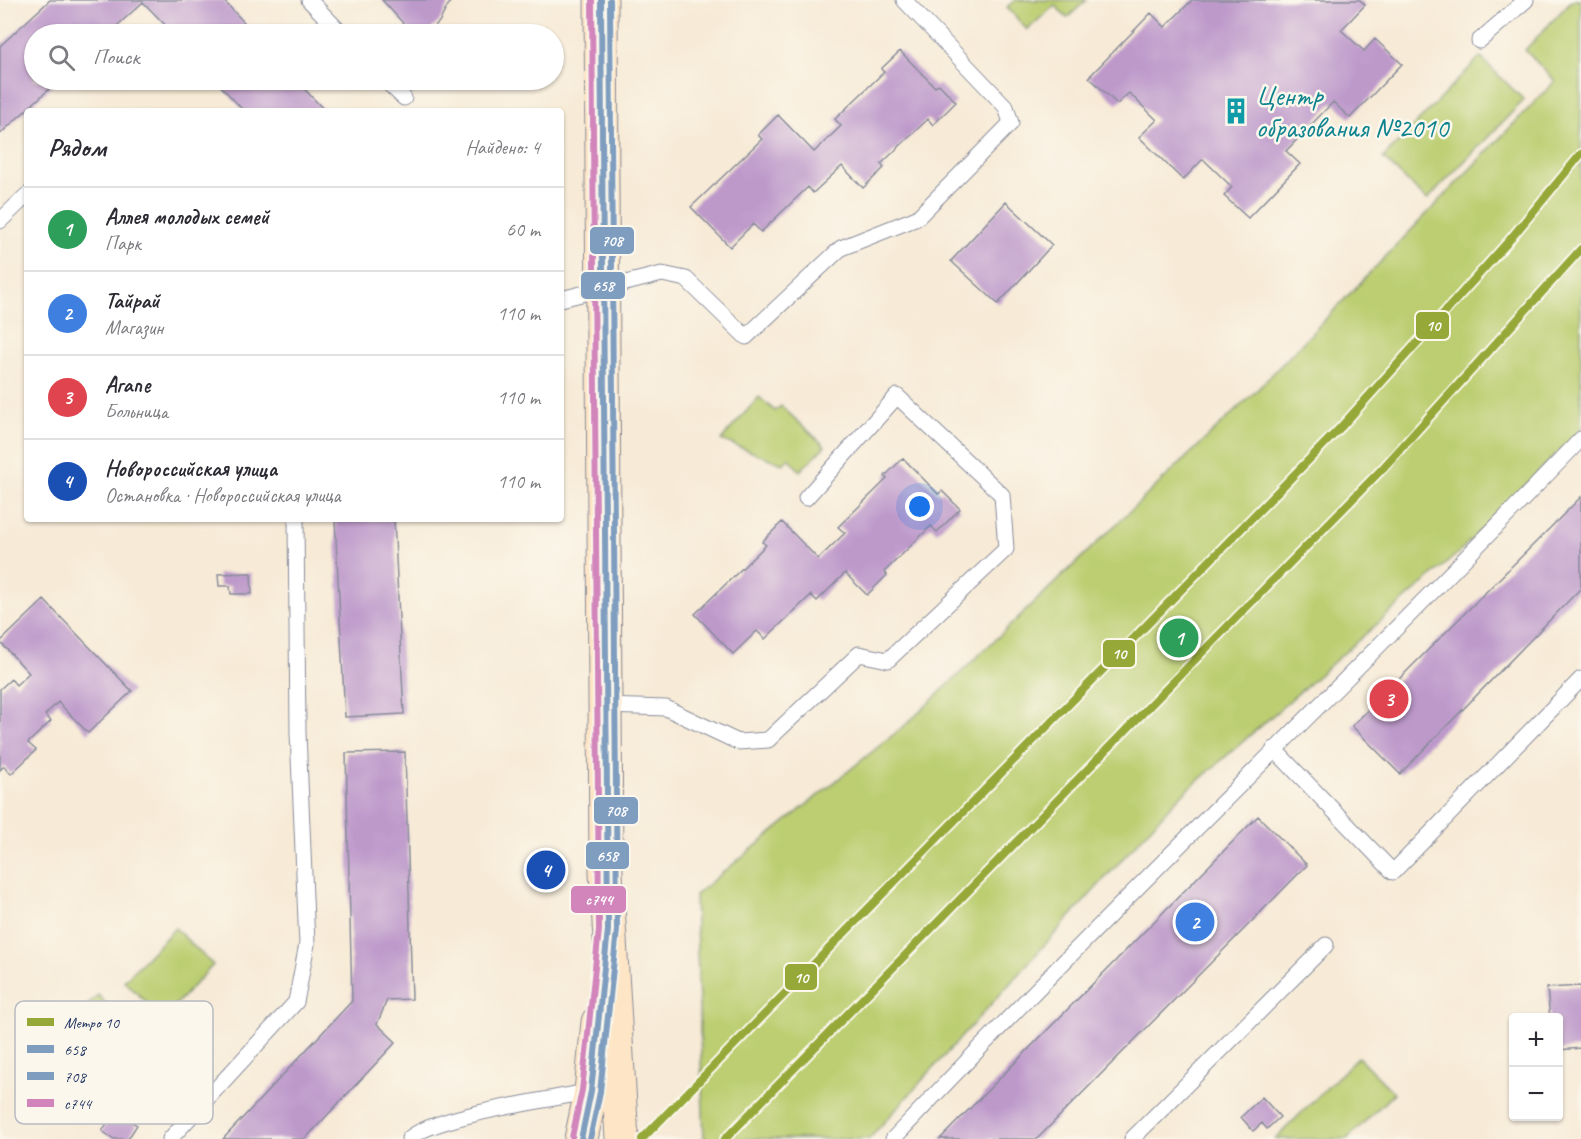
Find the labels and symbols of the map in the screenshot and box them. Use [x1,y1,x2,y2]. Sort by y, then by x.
place label: Центр образования №2010 [1256,78,1451,145]
building icon: Центр образования №2010 [1221,96,1251,126]
line badge: 708 [589,226,635,255]
text: 708 [601,231,625,251]
line badge: 658 [580,271,626,300]
text: 658 [592,276,616,296]
line badge: 10 [1415,311,1450,340]
text: 10 [1426,316,1442,336]
your location [905,492,934,521]
pin: 1 [1160,616,1198,660]
line badge: 10 [1102,639,1136,668]
text: 10 [1112,644,1128,664]
pin: 3 [1370,676,1408,722]
line badge: 708 [593,796,639,825]
text: 708 [605,801,629,821]
line badge: 658 [585,841,630,870]
text: 658 [596,846,620,866]
pin: 4 [526,848,566,892]
line badge: с744 [570,885,627,914]
text: с744 [585,890,614,910]
pin: 2 [1176,900,1214,944]
line badge: 10 [784,963,818,991]
text: 10 [794,968,810,988]
legend [15,1001,213,1124]
text: Метро 10 [64,1013,121,1033]
text: 658 [64,1040,87,1060]
text: 708 [64,1067,87,1087]
text: с744 [64,1094,93,1114]

